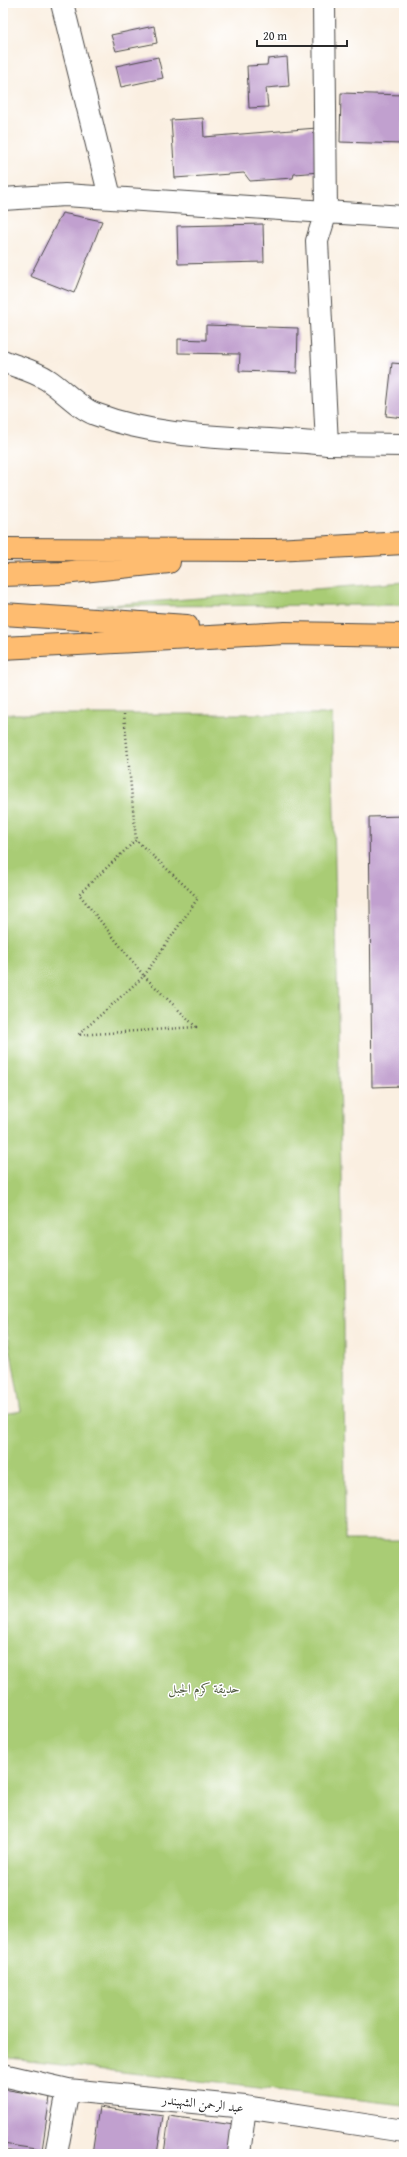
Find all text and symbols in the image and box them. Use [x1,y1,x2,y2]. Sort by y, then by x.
scale bar [257,22,347,48]
text: 20 m [263,27,287,44]
park label: حديقة كرم الجبل [168,1679,240,1700]
street label: عبد الرحمن الشهبندر [159,2090,245,2117]

